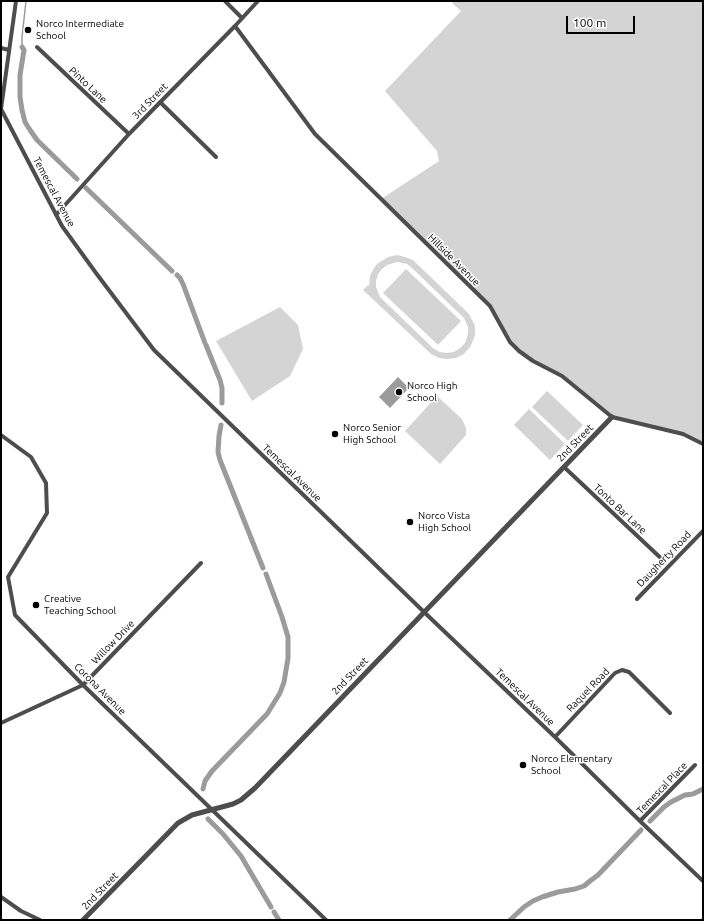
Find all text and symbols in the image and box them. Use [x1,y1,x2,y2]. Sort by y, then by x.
scale bar [568,8,637,34]
text: 100 m [573,16,606,29]
place label: Norco Intermediate School [36,18,124,42]
marker: Norco Intermediate School [23,25,33,35]
street label: Pinto Lane [66,64,110,106]
street label: 3rd Street [130,80,170,122]
street label: Temescal Avenue [31,155,77,229]
street label: Hillside Avenue [425,231,483,289]
place label: Norco High School [407,380,457,404]
marker: Norco High School [394,387,404,397]
place label: Norco Senior High School [343,422,401,446]
street label: 2nd Street [554,422,596,464]
marker: Norco Senior High School [330,429,340,439]
street label: Temescal Avenue [260,442,324,504]
street label: Tonto Bar Lane [591,482,649,536]
place label: Norco Vista High School [418,510,471,534]
marker: Norco Vista High School [405,517,415,527]
street label: Daugherty Road [634,529,694,589]
place label: Creative Teaching School [44,593,116,616]
marker: Creative Teaching School [31,600,41,610]
street label: Willow Drive [89,617,137,667]
street label: 2nd Street [329,655,371,697]
street label: Corona Avenue [72,661,128,717]
street label: Temescal Avenue [493,666,557,728]
street label: Raquel Road [564,666,612,714]
place label: Norco Elementary School [531,753,612,776]
street label: Temescal Place [634,759,690,817]
marker: Norco Elementary School [518,760,528,770]
street label: 2nd Street [79,870,121,912]

